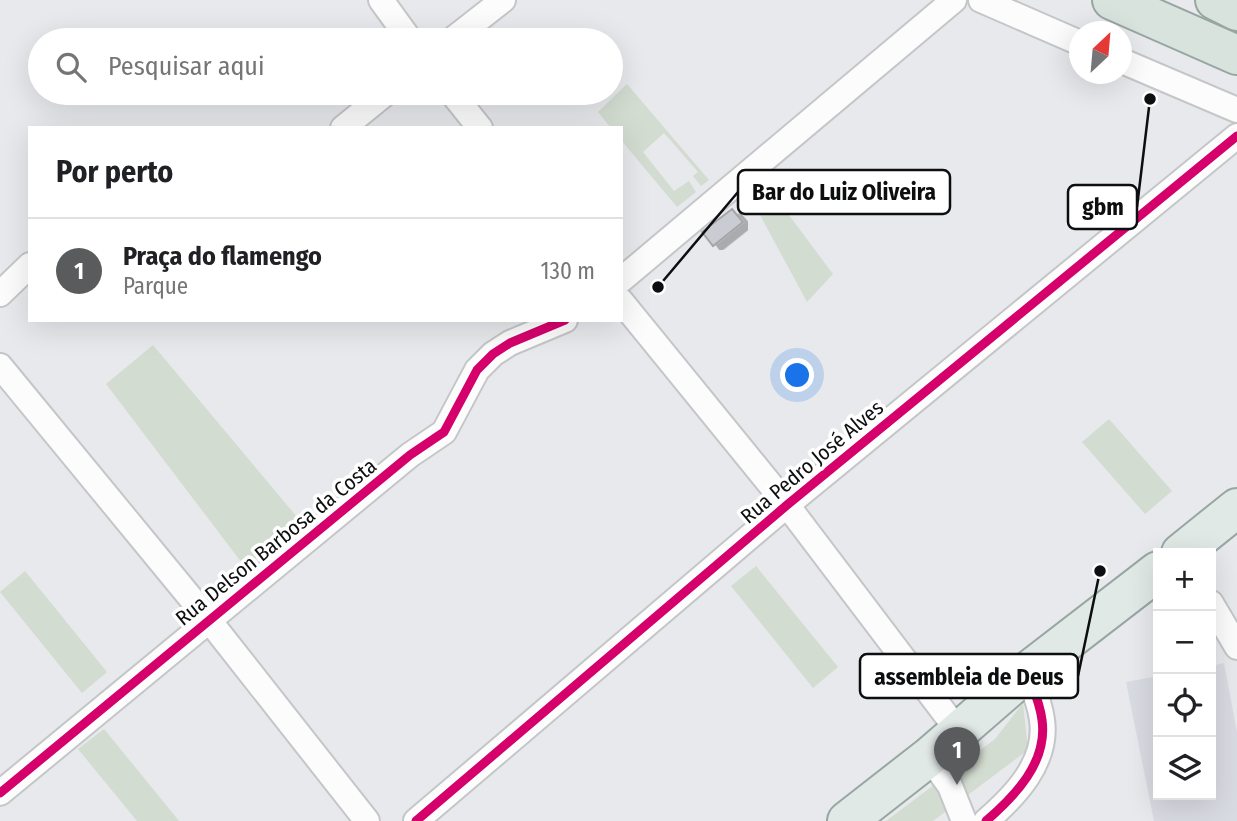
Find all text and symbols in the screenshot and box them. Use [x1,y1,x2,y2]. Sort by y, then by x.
north arrow [1069,21,1132,84]
search box [28,28,623,105]
icon: search [52,48,90,86]
text: Pesquisar aqui [108,51,265,82]
text: Por perto [56,154,173,190]
callout: Bar do Luiz Oliveira [738,170,950,214]
text: Bar do Luiz Oliveira [752,178,936,206]
callout: gbm [1068,185,1137,229]
text: gbm [1082,193,1124,221]
text: Praça do flamengo [123,241,322,272]
text: 1 [74,257,84,285]
text: 130 m [541,257,595,285]
text: Parque [123,272,188,300]
your location [780,358,814,392]
street label: Rua Pedro José Alves [735,395,889,529]
street label: Rua Delson Barbosa da Costa [170,453,382,631]
map controls [1153,548,1216,800]
button: + [1153,548,1216,611]
button: − [1153,611,1216,674]
callout: assembleia de Deus [860,654,1078,698]
text: assembleia de Deus [874,663,1064,691]
button: locate [1153,674,1216,737]
pin: 1 [934,727,980,785]
button: layers [1153,737,1216,800]

